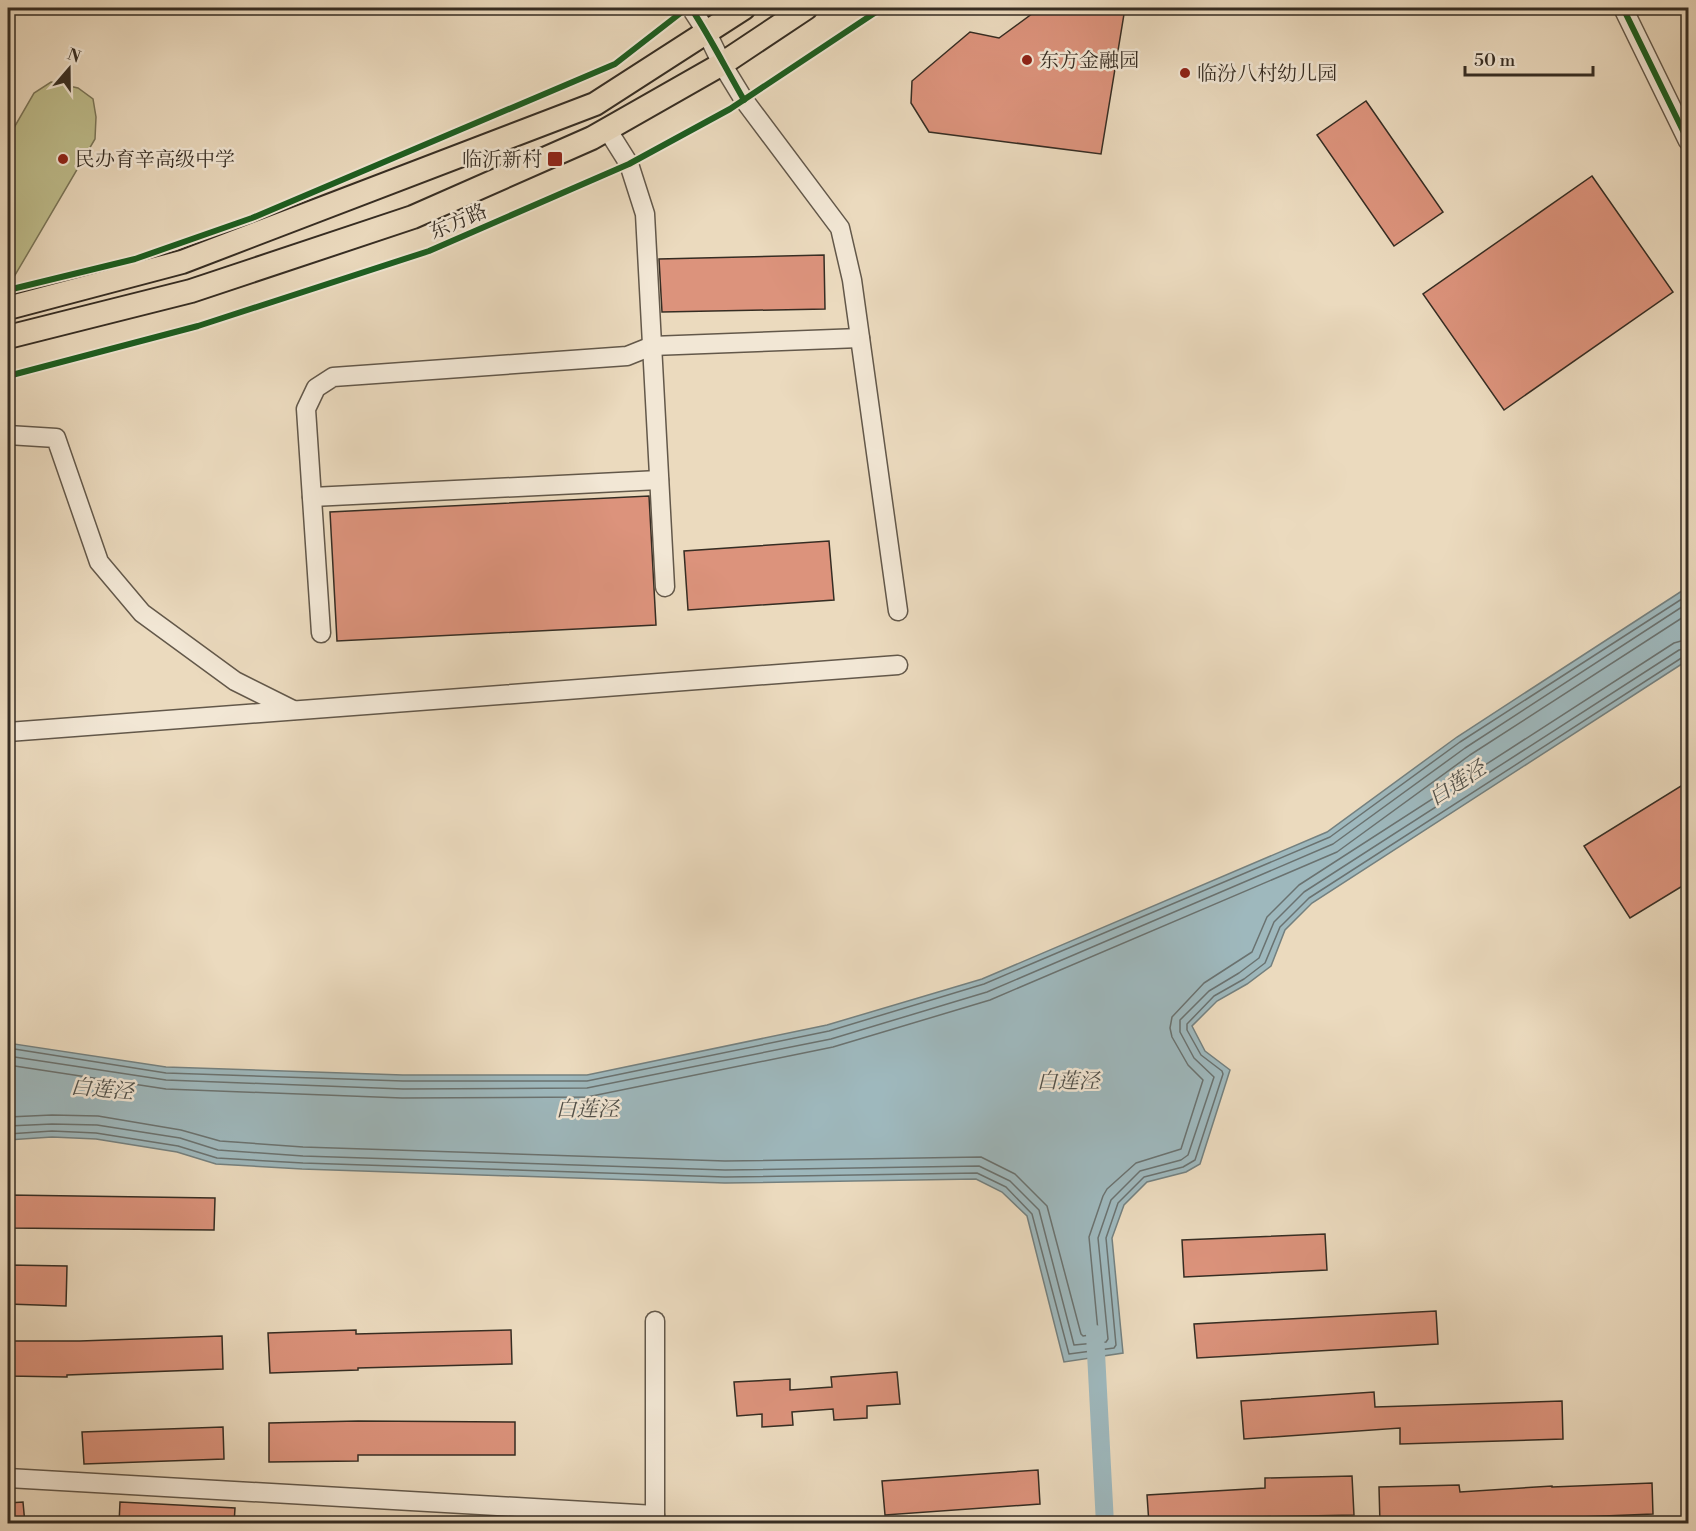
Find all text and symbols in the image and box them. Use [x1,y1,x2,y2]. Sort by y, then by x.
north arrow [39,39,99,99]
scale bar [1465,39,1592,77]
text: N [64,44,83,68]
place label: 东方金融园 [1039,49,1139,74]
text: 50 m [1474,49,1516,72]
marker: 东方金融园 [1020,53,1034,67]
place label: 临汾八村幼儿园 [1197,62,1337,87]
marker: 临汾八村幼儿园 [1178,66,1192,80]
place label: 民办育辛高级中学 [75,148,235,173]
place label: 临沂新村 [462,148,542,173]
marker: 临沂新村 [546,150,564,168]
marker: 民办育辛高级中学 [56,152,70,166]
street label: 东方路 [426,199,491,246]
water label: 白莲泾 [1424,755,1493,812]
water label: 白莲泾 [1037,1069,1101,1095]
water label: 白莲泾 [69,1074,136,1106]
water label: 白莲泾 [556,1097,620,1123]

